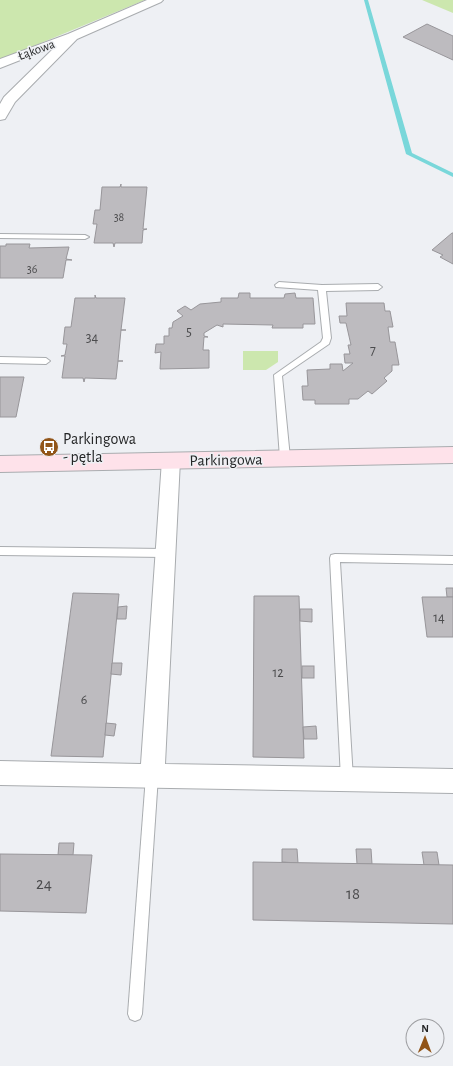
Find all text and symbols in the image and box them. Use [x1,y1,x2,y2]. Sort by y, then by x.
street label: Łąkowa [16,38,57,63]
house number: 38 [114,211,125,223]
house number: 36 [27,263,38,275]
house number: 5 [186,325,192,339]
house number: 34 [86,331,99,345]
house number: 7 [370,343,376,357]
place label: Parkingowa - pętla [63,431,136,465]
bus stop icon: Parkingowa - pętla [38,436,60,458]
street label: Parkingowa [189,451,263,469]
house number: 14 [433,611,445,625]
house number: 12 [272,666,284,680]
house number: 6 [81,693,87,707]
house number: 24 [36,875,52,892]
house number: 18 [346,885,360,902]
north arrow [405,1018,445,1058]
text: N [421,1023,429,1034]

